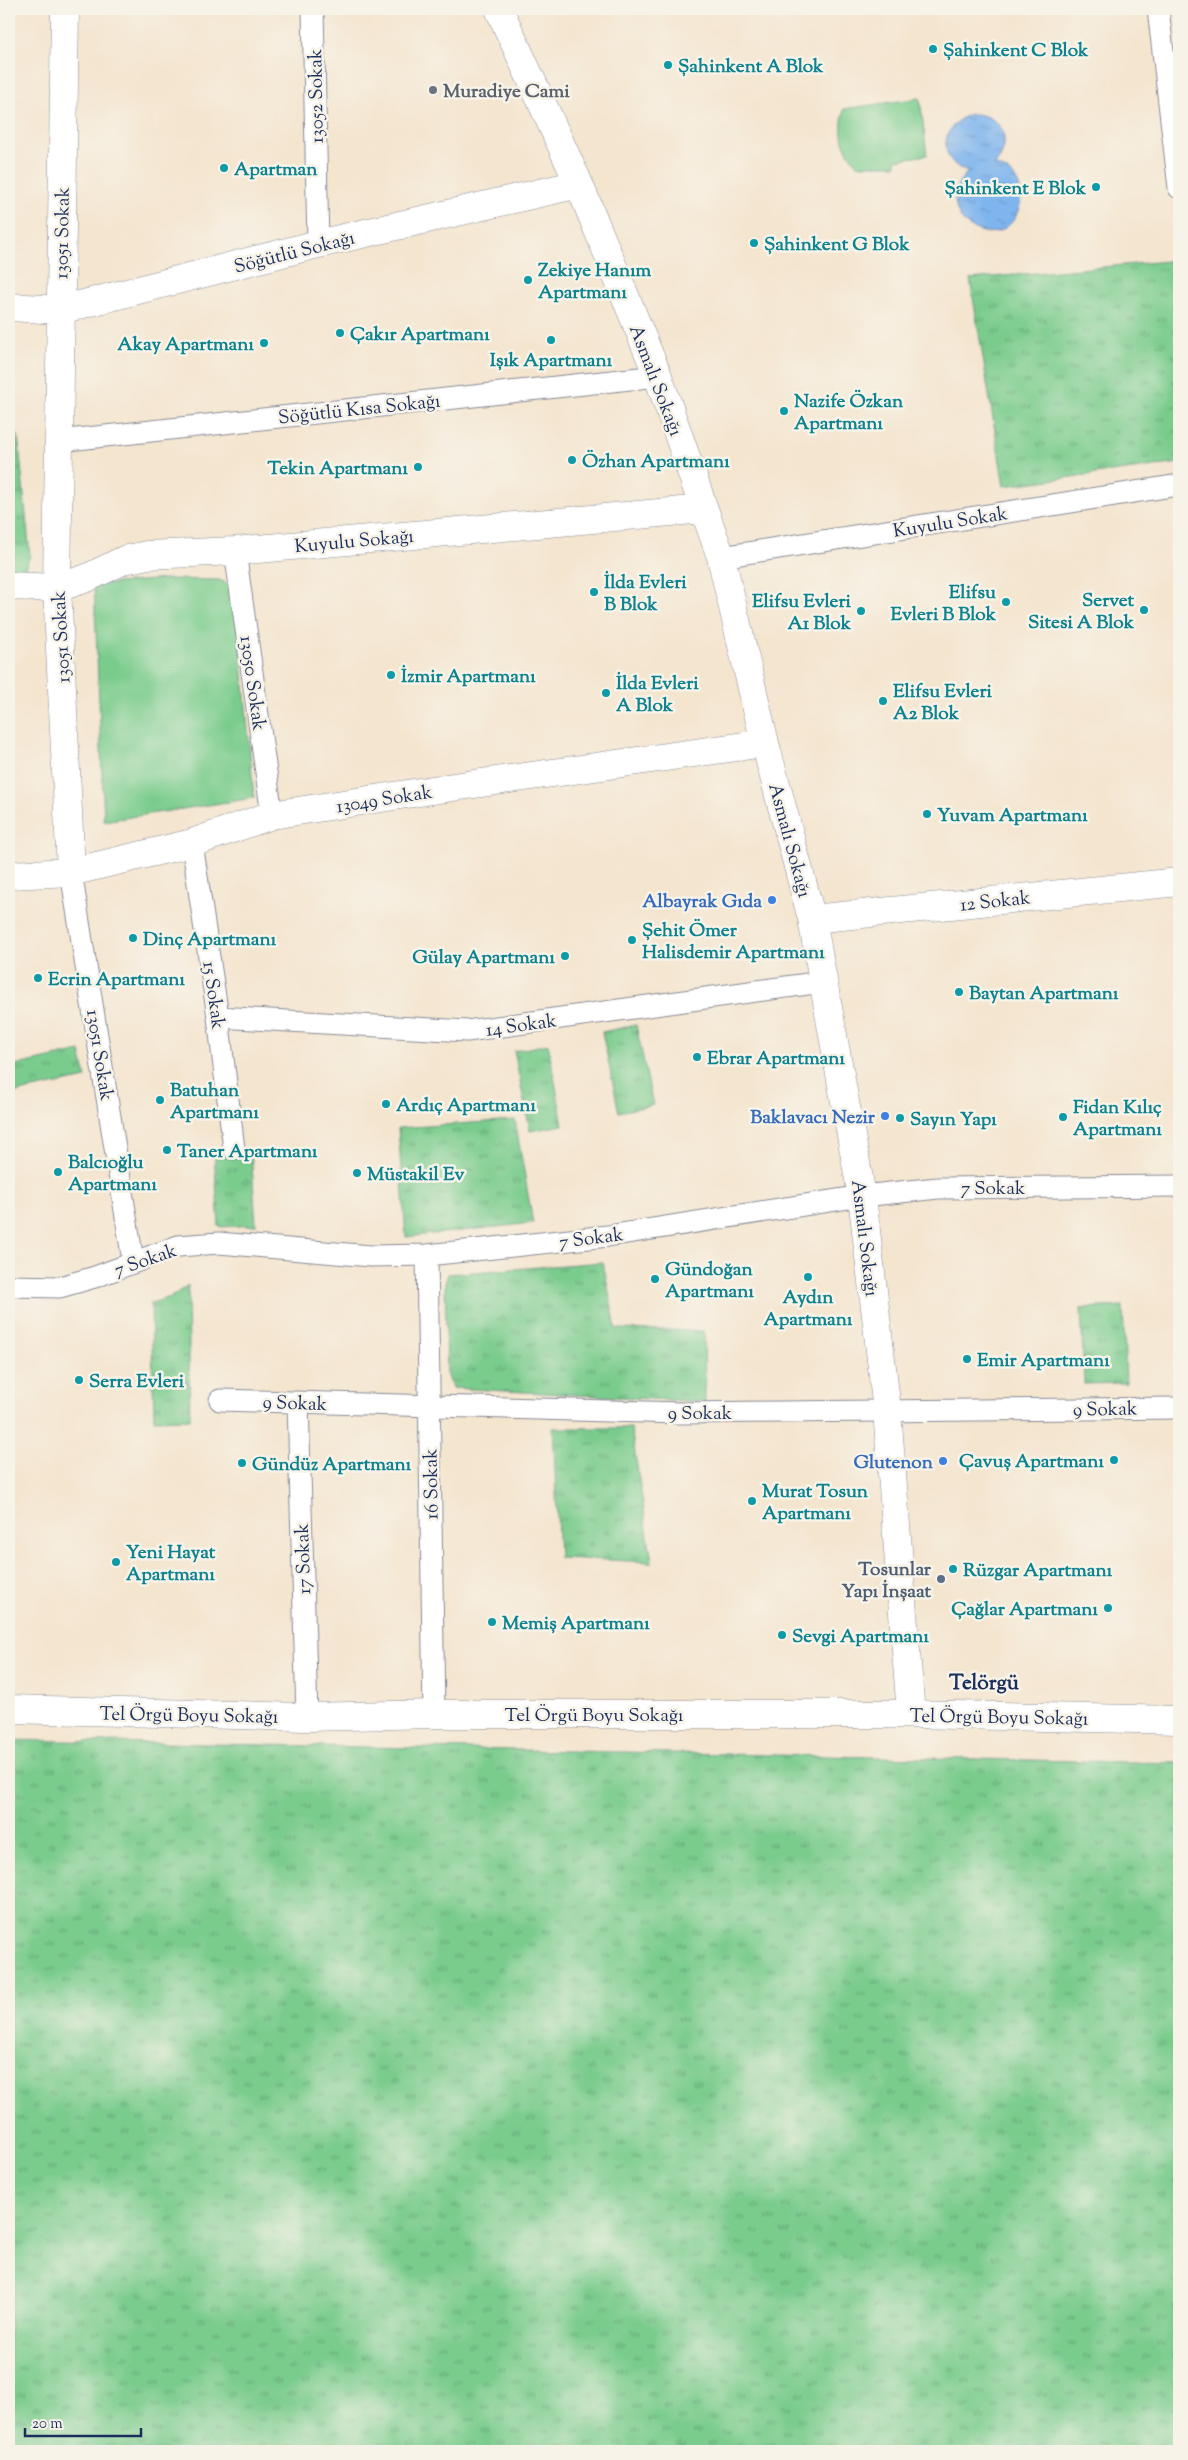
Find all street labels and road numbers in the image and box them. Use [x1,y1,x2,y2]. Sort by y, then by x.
street label: 13052 Sokak [303,48,332,143]
street label: 13051 Sokak [49,186,78,279]
street label: Söğütlü Sokağı [231,225,358,281]
street label: Asmalı Sokağı [621,321,688,440]
street label: Söğütlü Kısa Sokağı [277,389,442,432]
street label: Kuyulu Sokak [891,501,1010,546]
street label: Kuyulu Sokağı [293,524,415,561]
street label: 13051 Sokak [47,590,78,684]
street label: 13050 Sokak [231,634,272,733]
street label: 13049 Sokak [334,779,435,821]
street label: Asmalı Sokağı [760,781,817,901]
street label: 12 Sokak [959,885,1032,920]
street label: 15 Sokak [194,960,231,1032]
street label: 13051 Sokak [78,1008,119,1104]
street label: 14 Sokak [484,1008,559,1045]
street label: 7 Sokak [961,1176,1026,1203]
street label: Asmalı Sokağı [843,1178,884,1298]
street label: 7 Sokak [558,1222,626,1257]
street label: 7 Sokak [111,1238,181,1285]
street label: 9 Sokak [262,1390,328,1419]
street label: 9 Sokak [1073,1396,1138,1425]
street label: 9 Sokak [668,1401,733,1428]
street label: 16 Sokak [418,1448,447,1520]
street label: 17 Sokak [290,1522,319,1595]
street label: Tel Örgü Boyu Sokağı [99,1701,279,1732]
street label: Tel Örgü Boyu Sokağı [505,1703,683,1730]
street label: Tel Örgü Boyu Sokağı [909,1703,1089,1734]

